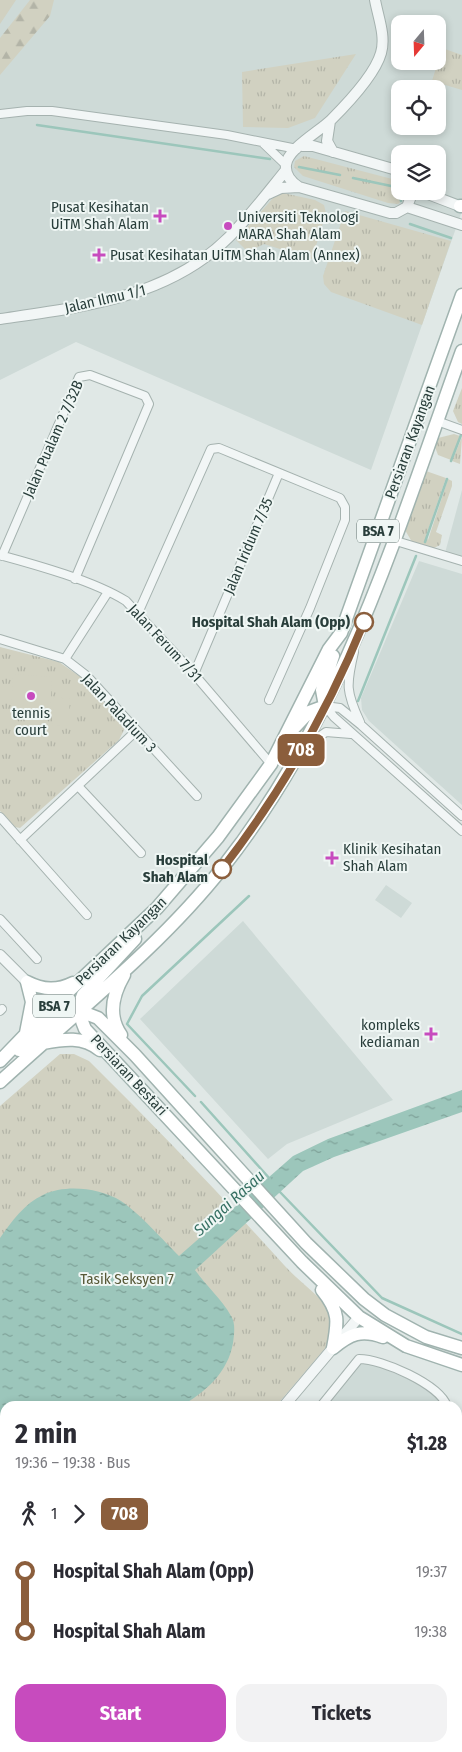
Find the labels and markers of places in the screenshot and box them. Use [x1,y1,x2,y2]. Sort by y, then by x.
place label: Pusat Kesihatan UiTM Shah Alam [51,198,149,233]
place label: Universiti Teknologi MARA Shah Alam [238,208,359,243]
marker: Pusat Kesihatan UiTM Shah Alam [153,209,167,223]
marker: Universiti Teknologi MARA Shah Alam [222,220,234,232]
place label: Pusat Kesihatan UiTM Shah Alam (Annex) [110,246,360,264]
marker: Pusat Kesihatan UiTM Shah Alam (Annex) [92,248,106,262]
marker: Hospital Shah Alam (Opp) [354,612,374,632]
place label: Hospital Shah Alam (Opp) [192,613,350,631]
marker: tennis court [25,690,37,702]
place label: tennis court [12,704,50,739]
place label: Klinik Kesihatan Shah Alam [343,840,442,875]
place label: Hospital Shah Alam [143,851,209,886]
marker: Klinik Kesihatan Shah Alam [325,851,339,865]
marker: Hospital Shah Alam [212,859,232,879]
place label: kompleks kediaman [360,1016,420,1051]
marker: kompleks kediaman [424,1027,438,1041]

